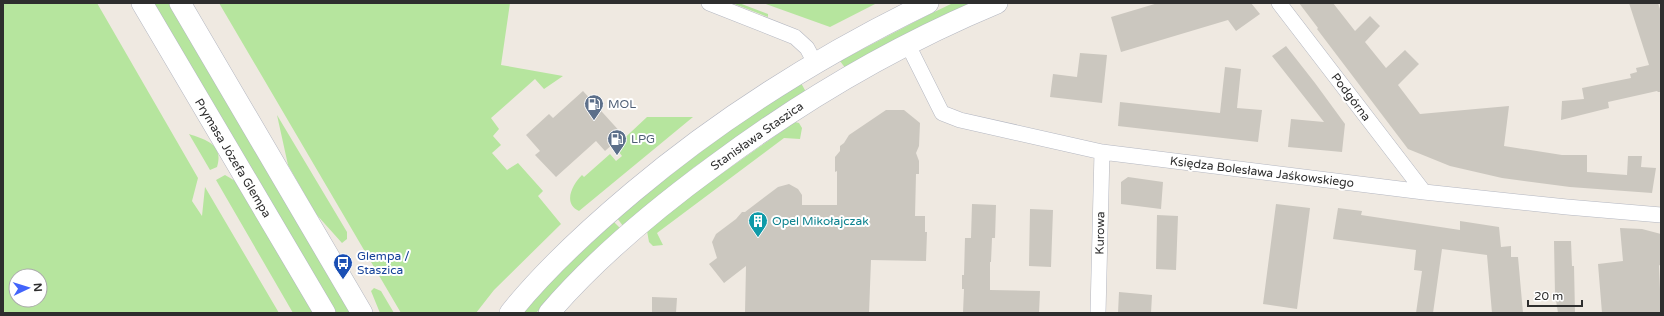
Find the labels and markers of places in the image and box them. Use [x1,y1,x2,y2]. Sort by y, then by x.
fuel station icon: MOL [583,93,605,121]
place label: MOL [608,97,636,111]
fuel station icon: LPG [606,128,628,156]
place label: LPG [631,132,655,146]
building icon: Opel Mikołajczak [747,210,769,238]
place label: Opel Mikołajczak [772,214,869,228]
place label: Glempa / Staszica [357,249,410,277]
bus stop icon: Glempa / Staszica [332,252,354,280]

